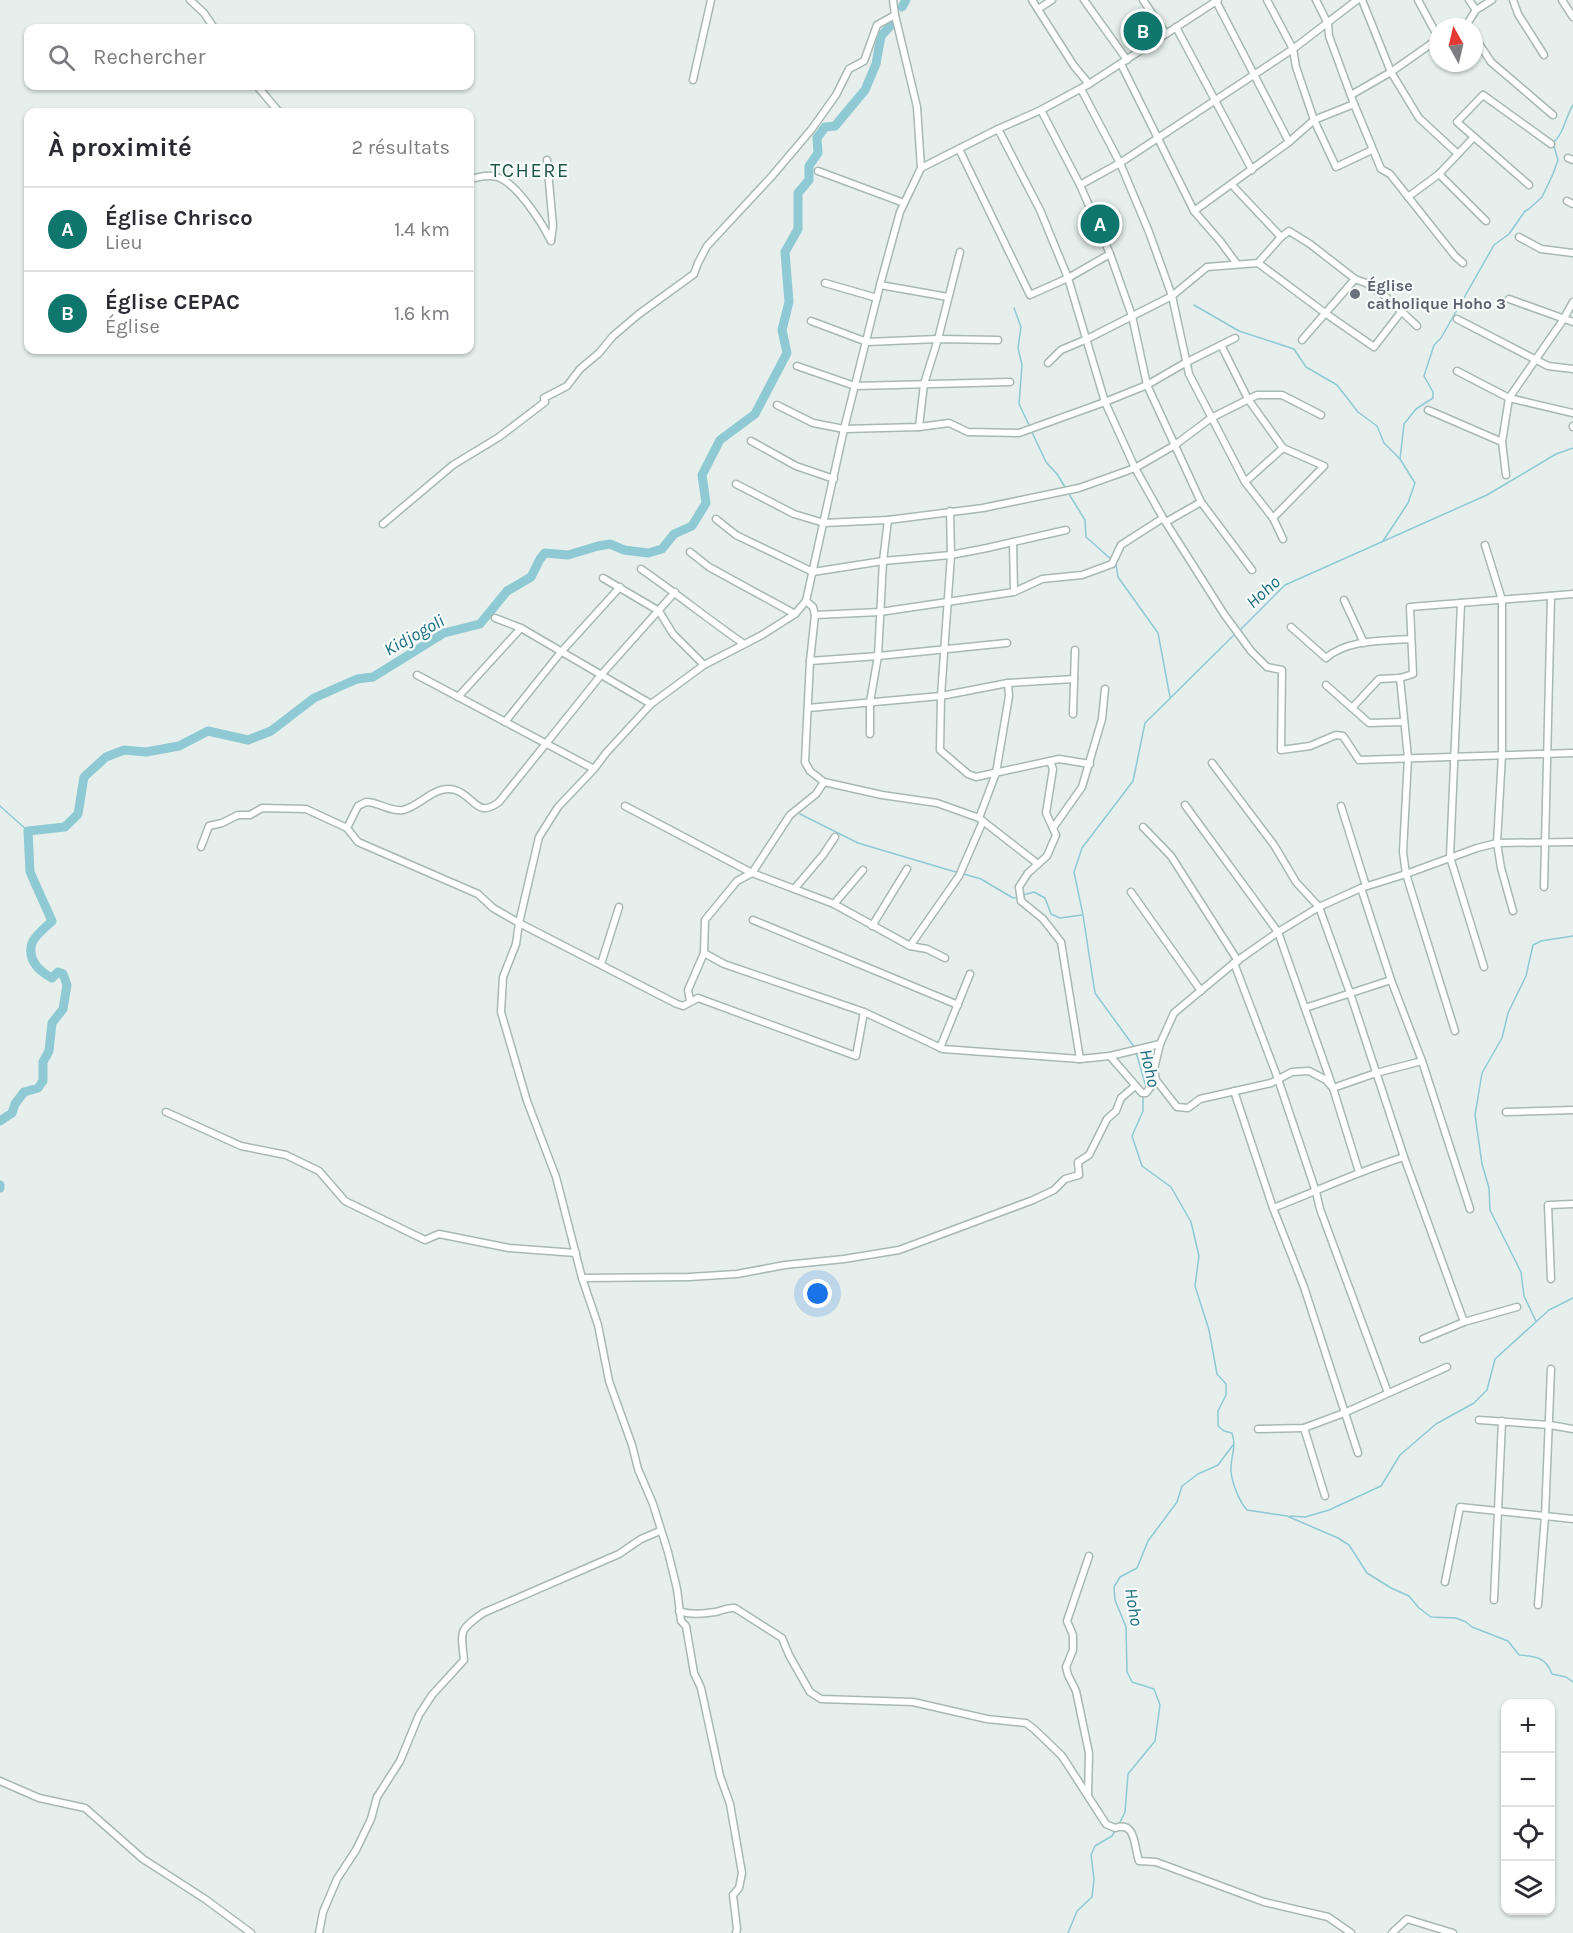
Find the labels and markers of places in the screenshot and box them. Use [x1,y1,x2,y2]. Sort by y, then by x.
pin: B [1124,9,1162,54]
pin: A [1080,202,1120,246]
place label: Église catholique Hoho 3 [1367,276,1506,313]
marker: Église catholique Hoho 3 [1348,287,1362,301]

